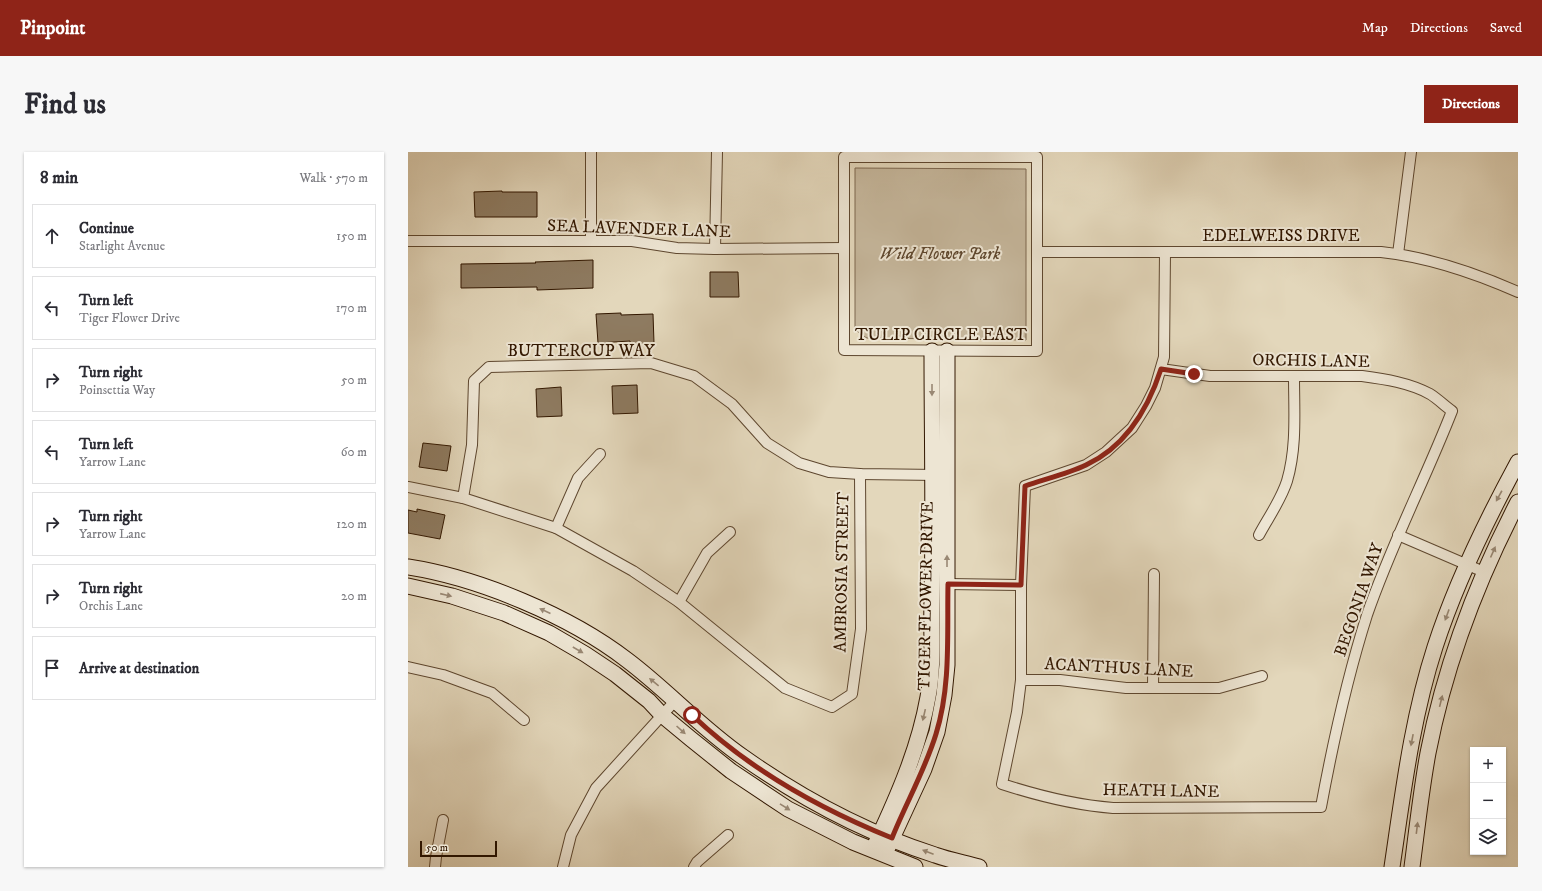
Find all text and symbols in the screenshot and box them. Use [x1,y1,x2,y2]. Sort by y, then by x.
text: Pinpoint [20,17,85,40]
text: Map [1362,19,1388,37]
text: Directions [1410,19,1468,37]
text: Saved [1490,19,1522,37]
button: Directions [1424,85,1518,123]
text: Find us [24,87,106,122]
text: 8 min [40,167,78,189]
text: Walk · 570 m [299,170,368,186]
street label: SEA LAVENDER LANE [547,215,731,243]
text: Continue [79,219,134,238]
icon: ahead [41,225,63,247]
street label: EDELWEISS DRIVE [1202,225,1360,247]
text: 150 m [336,228,367,244]
text: Starlight Avenue [79,238,165,254]
park label: Wild Flower Park [880,243,1001,265]
text: Turn left [79,291,133,310]
icon: left [41,297,63,319]
text: 170 m [336,300,367,316]
text: Tiger Flower Drive [79,310,180,326]
street label: TULIP CIRCLE EAST [855,324,1027,346]
street label: BUTTERCUP WAY [507,340,655,362]
street label: ORCHIS LANE [1252,349,1370,373]
text: Turn right [79,363,142,382]
route end [1185,365,1203,383]
icon: right [41,369,63,391]
text: 50 m [341,372,367,388]
text: Poinsettia Way [79,382,155,398]
one-way arrow [929,384,935,397]
text: Turn left [79,435,133,454]
icon: left [41,441,63,463]
text: 60 m [341,444,367,460]
text: Yarrow Lane [79,454,146,470]
one-way arrow [1496,490,1503,502]
street label: AMBROSIA STREET [830,491,854,653]
street label: TIGER FLOWER DRIVE [913,501,939,691]
text: Turn right [79,507,142,526]
icon: right [41,513,63,535]
text: 120 m [336,516,367,532]
text: Yarrow Lane [79,526,146,542]
street label: BEGONIA WAY [1329,540,1389,659]
one-way arrow [1490,546,1496,557]
one-way arrow [944,555,951,567]
text: Turn right [79,579,142,598]
icon: right [41,585,63,607]
text: 20 m [341,588,367,604]
one-way arrow [440,592,452,598]
text: Orchis Lane [79,598,143,614]
one-way arrow [540,608,551,614]
one-way arrow [1444,609,1450,621]
one-way arrow [573,647,584,653]
street label: ACANTHUS LANE [1044,653,1194,683]
icon: arrive [41,657,63,679]
text: Arrive at destination [79,659,199,678]
one-way arrow [649,677,660,686]
one-way arrow [1439,694,1445,707]
route start [683,706,701,724]
one-way arrow [921,710,927,722]
one-way arrow [675,725,686,734]
one-way arrow [1409,734,1415,746]
map controls [1470,747,1506,855]
button: + [1470,747,1506,783]
street label: HEATH LANE [1102,779,1220,803]
button: − [1470,783,1506,819]
one-way arrow [779,803,791,810]
button: layers [1470,819,1506,855]
one-way arrow [1414,822,1420,834]
scale bar [420,839,497,858]
text: 50 m [426,841,448,855]
one-way arrow [922,849,934,855]

